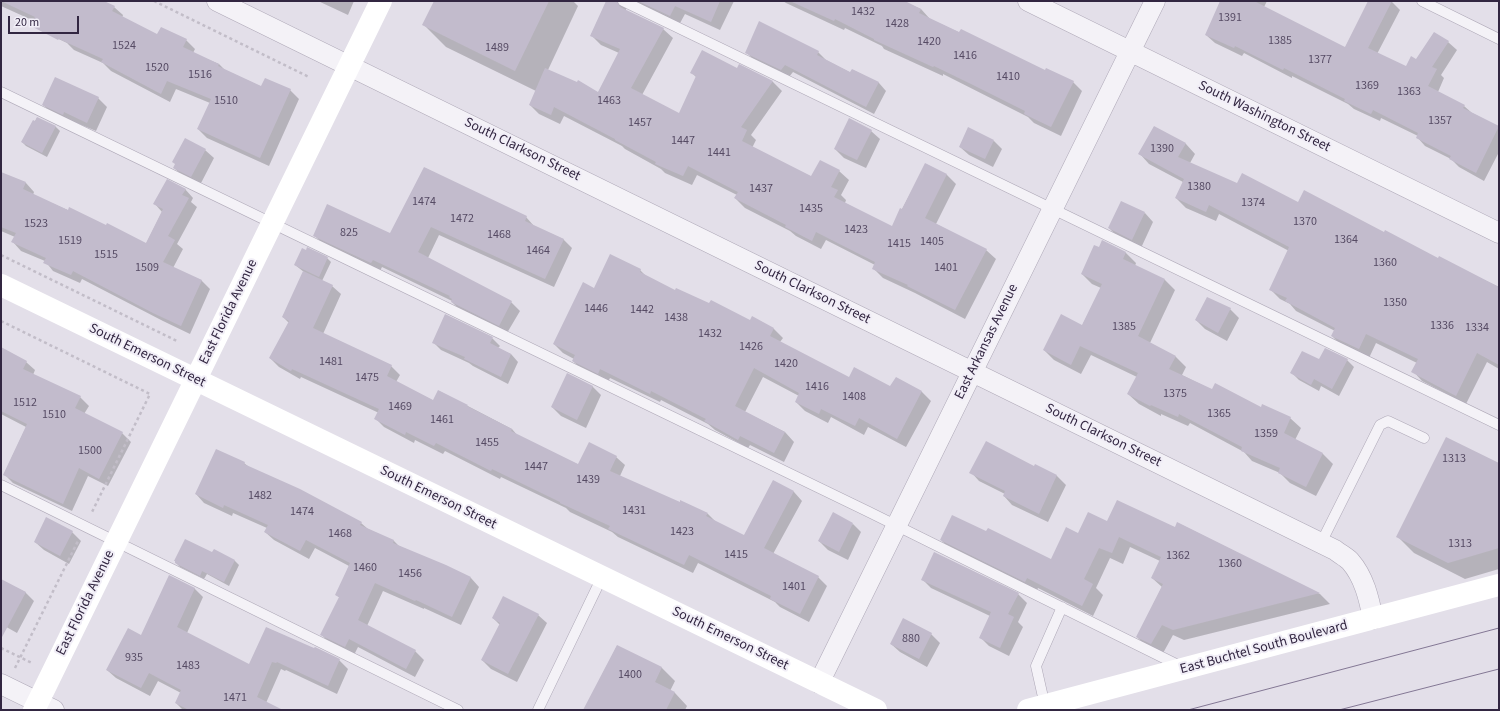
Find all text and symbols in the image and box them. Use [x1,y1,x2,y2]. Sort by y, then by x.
house number: 1432 [851,5,875,19]
scale bar [10,8,81,34]
house number: 1391 [1218,11,1242,25]
text: 20 m [15,14,39,31]
house number: 1428 [885,17,909,31]
house number: 1385 [1268,34,1292,48]
house number: 1420 [917,35,941,49]
house number: 1524 [112,39,136,53]
house number: 1489 [485,41,509,55]
house number: 1416 [953,49,977,63]
house number: 1377 [1308,53,1332,67]
house number: 1520 [145,61,169,75]
house number: 1516 [188,68,212,82]
house number: 1410 [996,70,1020,84]
street label: South Washington Street [1195,78,1333,156]
house number: 1369 [1355,79,1379,93]
house number: 1363 [1397,85,1421,99]
house number: 1510 [214,94,238,108]
house number: 1463 [597,94,621,108]
house number: 1357 [1428,114,1452,128]
street label: South Clarkson Street [461,115,583,185]
house number: 1457 [628,116,652,130]
house number: 1447 [671,134,695,148]
house number: 1390 [1150,142,1174,156]
house number: 1441 [707,146,731,160]
house number: 1380 [1187,180,1211,194]
house number: 1437 [749,182,773,196]
house number: 1474 [412,195,436,209]
house number: 1374 [1241,196,1265,210]
house number: 1435 [799,202,823,216]
house number: 1472 [450,212,474,226]
house number: 1370 [1293,215,1317,229]
house number: 1523 [24,217,48,231]
house number: 1423 [844,223,868,237]
house number: 825 [340,226,358,240]
house number: 1468 [487,228,511,242]
house number: 1364 [1334,233,1358,247]
house number: 1519 [58,234,82,248]
house number: 1405 [920,235,944,249]
house number: 1415 [887,237,911,251]
house number: 1464 [526,244,550,258]
house number: 1515 [94,248,118,262]
house number: 1360 [1373,256,1397,270]
street label: East Florida Avenue [196,257,262,367]
street label: South Clarkson Street [751,258,873,328]
house number: 1509 [135,261,159,275]
house number: 1401 [934,261,958,275]
street label: East Arkansas Avenue [952,282,1022,402]
house number: 1350 [1383,296,1407,310]
house number: 1446 [584,302,608,316]
house number: 1442 [630,303,654,317]
house number: 1438 [664,311,688,325]
house number: 1336 [1430,319,1454,333]
street label: South Emerson Street [86,320,208,392]
house number: 1385 [1112,320,1136,334]
house number: 1334 [1465,321,1489,335]
house number: 1432 [698,327,722,341]
house number: 1426 [739,340,763,354]
house number: 1481 [319,355,343,369]
house number: 1420 [774,357,798,371]
house number: 1475 [355,371,379,385]
house number: 1416 [805,380,829,394]
house number: 1375 [1163,387,1187,401]
house number: 1408 [842,390,866,404]
house number: 1512 [13,396,37,410]
house number: 1469 [388,400,412,414]
street label: South Clarkson Street [1042,401,1164,471]
house number: 1365 [1207,407,1231,421]
house number: 1510 [42,408,66,422]
house number: 1461 [430,413,454,427]
house number: 1359 [1254,427,1278,441]
house number: 1455 [475,436,499,450]
house number: 1500 [78,444,102,458]
house number: 1313 [1442,452,1466,466]
house number: 1447 [524,460,548,474]
street label: South Emerson Street [377,462,499,534]
house number: 1439 [576,473,600,487]
house number: 1482 [248,489,272,503]
house number: 1431 [622,504,646,518]
house number: 1474 [290,505,314,519]
house number: 1423 [670,525,694,539]
house number: 1468 [328,527,352,541]
house number: 1313 [1448,537,1472,551]
street label: East Florida Avenue [53,548,119,658]
house number: 1415 [724,548,748,562]
house number: 1362 [1166,549,1190,563]
house number: 1360 [1218,557,1242,571]
house number: 1460 [353,561,377,575]
house number: 1456 [398,567,422,581]
house number: 1401 [782,580,806,594]
street label: South Emerson Street [669,603,791,675]
street label: East Buchtel South Boulevard [1178,618,1350,678]
house number: 880 [902,632,920,646]
house number: 935 [125,651,143,665]
house number: 1483 [176,659,200,673]
house number: 1400 [618,668,642,682]
house number: 1471 [223,691,247,705]

